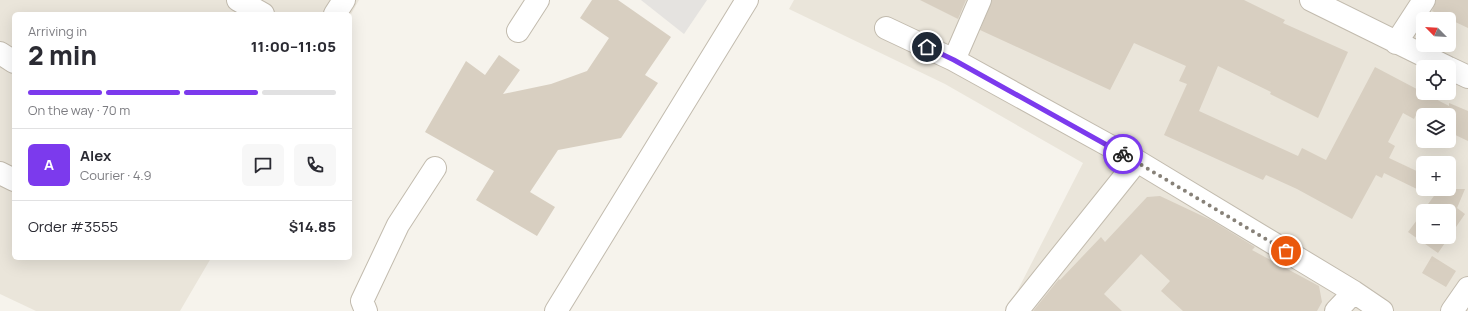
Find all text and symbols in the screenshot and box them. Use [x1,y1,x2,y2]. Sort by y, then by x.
north arrow [1416,12,1456,52]
map controls [1416,12,1456,244]
text: Arriving in [28,22,87,40]
pin [910,30,944,64]
text: 11:00–11:05 [251,36,336,57]
icon: home [916,36,938,58]
text: 2 min [28,37,97,73]
button: locate [1416,60,1456,100]
text: On the way · 70 m [28,101,130,119]
button: layers [1416,108,1456,148]
courier [1103,134,1143,174]
icon: bike [1112,143,1134,165]
button: chat [242,144,284,186]
button: phone [294,144,336,186]
text: Alex [80,145,111,166]
text: A [44,154,54,175]
button: + [1416,156,1456,196]
text: Courier · 4.9 [80,166,152,184]
button: − [1416,204,1456,244]
text: Order #3555 [28,216,118,237]
text: $14.85 [289,216,336,237]
pin [1269,234,1303,268]
icon: bag [1275,240,1297,262]

